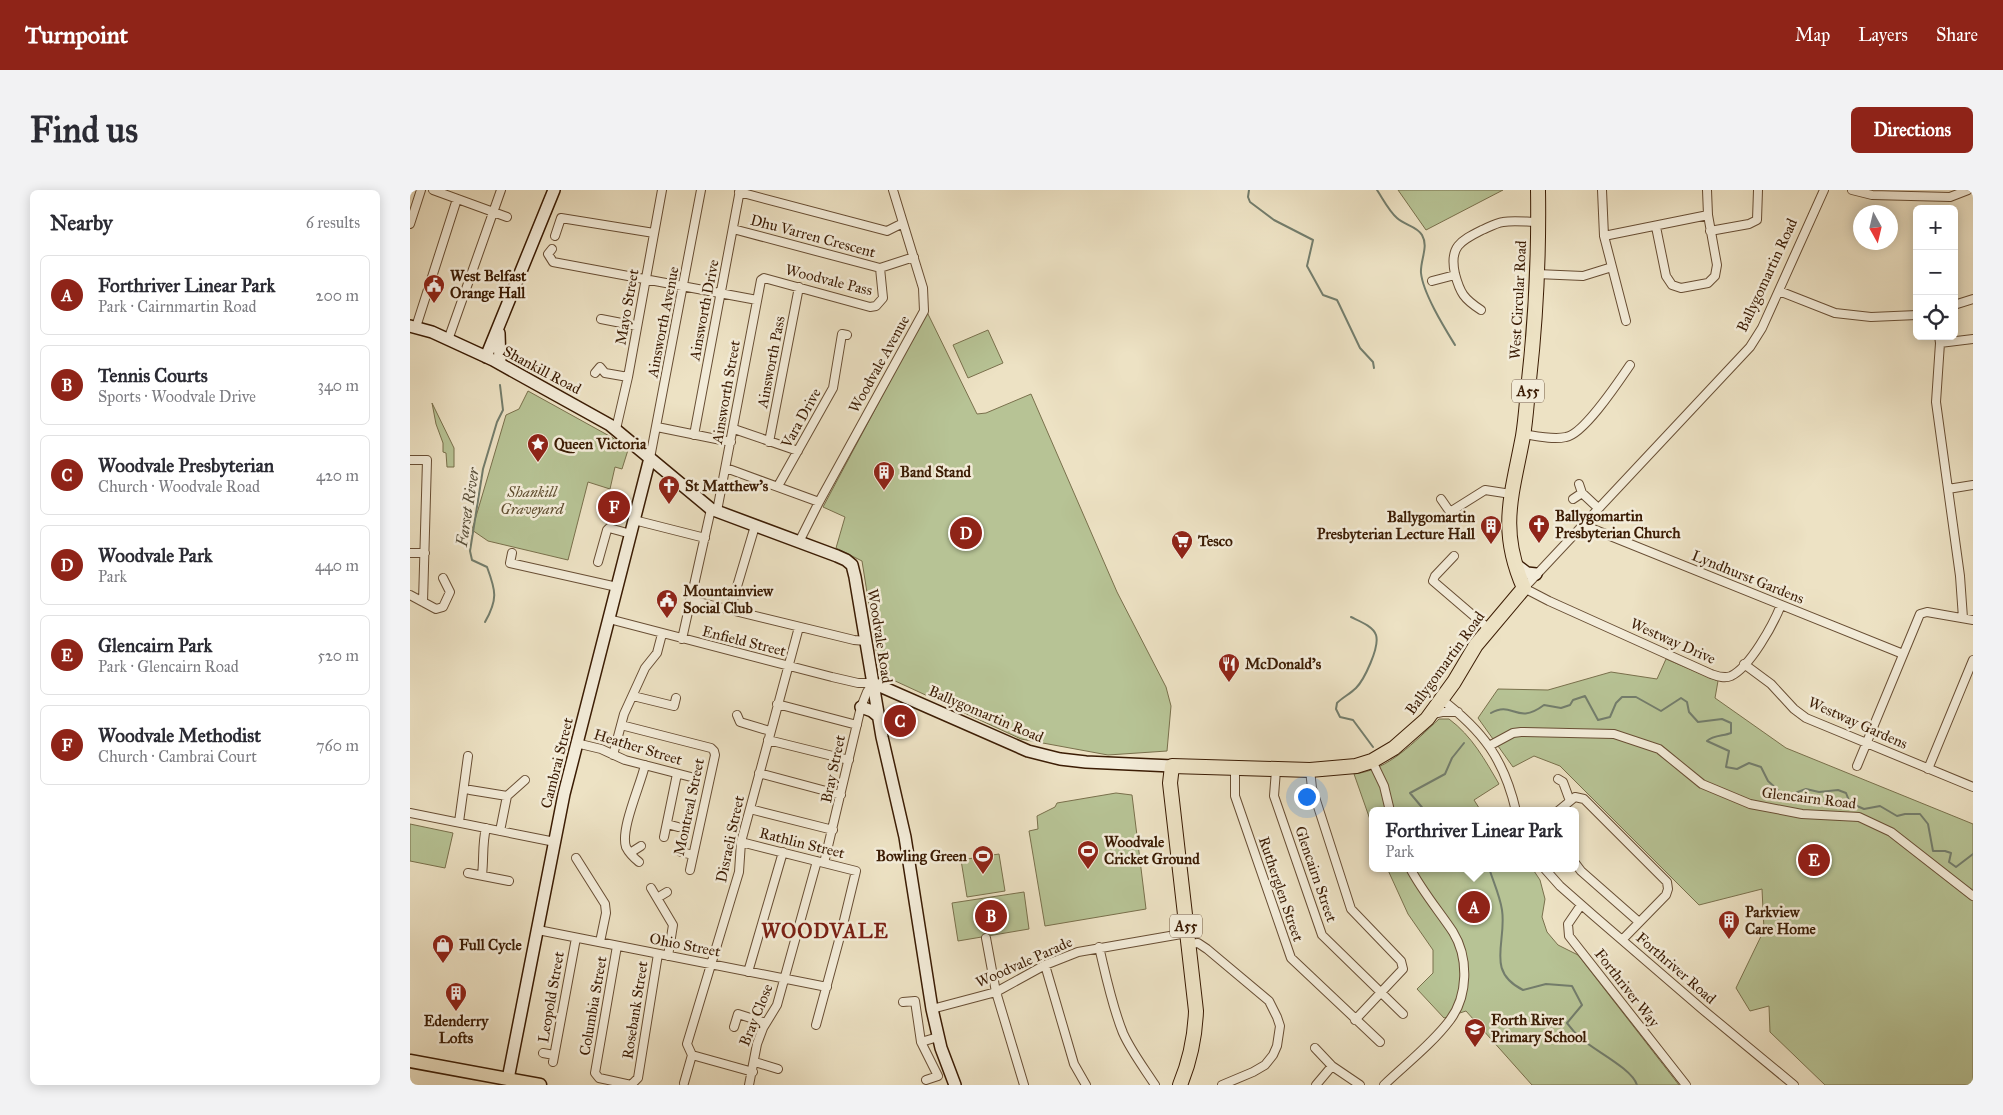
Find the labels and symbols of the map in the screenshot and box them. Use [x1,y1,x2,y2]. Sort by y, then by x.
north arrow [1853,205,1898,250]
street label: Dhu Varren Crescent [748,211,878,262]
street label: Ballygomartin Road [1733,215,1801,335]
street label: West Circular Road [1506,239,1530,360]
street label: Ainsworth Drive [685,258,723,363]
street label: Woodvale Pass [784,260,874,300]
street label: Ainsworth Avenue [643,265,683,380]
place label: West Belfast Orange Hall [450,267,527,303]
street label: Mayo Street [611,267,643,346]
public building icon: West Belfast Orange Hall [422,273,446,304]
street label: Woodvale Avenue [845,312,913,416]
street label: Ainsworth Pass [753,315,789,410]
street label: Ainsworth Street [708,338,744,446]
street label: Shankill Road [500,342,585,398]
road number: A55 [1512,380,1544,402]
street label: Vara Drive [777,385,825,452]
place icon: Queen Victoria [526,432,550,463]
place label: Queen Victoria [554,435,647,454]
building icon: Band Stand [872,460,896,491]
place label: Band Stand [900,463,972,481]
water label: Farset River [452,465,483,549]
church icon: St Matthew’s [657,474,681,505]
place label: St Matthew’s [685,477,769,495]
park label: Shankill Graveyard [500,483,565,518]
pin: F [598,488,630,526]
place label: Ballygomartin Presbyterian Church [1555,507,1681,543]
place label: Ballygomartin Presbyterian Lecture Hall [1317,508,1476,544]
church icon: Ballygomartin Presbyterian Church [1527,513,1551,544]
pin: D [950,514,982,552]
building icon: Ballygomartin Presbyterian Lecture Hall [1479,514,1503,545]
supermarket icon: Tesco [1170,529,1194,560]
place label: Tesco [1197,532,1233,550]
street label: Lyndhurst Gardens [1689,546,1807,608]
place label: Mountainview Social Club [683,582,774,617]
street label: Woodvale Road [864,587,896,685]
public building icon: Mountainview Social Club [655,588,679,619]
street label: Ballygomartin Road [1402,608,1489,718]
street label: Westway Drive [1628,614,1718,668]
street label: Enfield Street [700,622,788,660]
restaurant icon: McDonald's [1217,652,1241,683]
place label: McDonald's [1245,655,1322,673]
street label: Ballygomartin Road [926,682,1047,747]
street label: Westway Gardens [1805,693,1911,753]
pin: C [884,702,916,740]
street label: Cambrai Street [537,715,577,810]
street label: Heather Street [592,725,685,769]
street label: Bray Street [817,733,849,805]
street label: Montreal Street [670,756,708,857]
street label: Glencairn Road [1761,783,1858,813]
your location [1294,784,1320,810]
street label: Disraeli Street [712,793,748,884]
street label: Rathlin Street [757,824,847,862]
street label: Glencairn Street [1291,824,1341,925]
place label: Woodvale Cricket Ground [1104,833,1200,868]
street label: Rutherglen Street [1255,834,1308,944]
sports icon: Woodvale Cricket Ground [1076,839,1100,870]
pin: E [1798,841,1830,879]
sports icon: Bowling Green [971,844,995,875]
place label: Bowling Green [876,847,968,866]
pin: A [1458,888,1490,926]
pin: B [975,897,1007,935]
place label: Parkview Care Home [1745,903,1817,938]
building icon: Parkview Care Home [1717,909,1741,940]
road number: A55 [1170,914,1202,938]
district label: WOODVALE [761,919,889,943]
street label: Forthriver Road [1632,928,1720,1008]
street label: Ohio Street [648,929,723,961]
shop icon: Full Cycle [431,933,455,964]
street label: Woodvale Parade [973,933,1075,991]
place label: Full Cycle [459,936,522,955]
street label: Forthriver Way [1591,945,1664,1032]
street label: Leopold Street [534,949,568,1044]
street label: Columbia Street [575,954,611,1057]
street label: Rosebank Street [618,959,652,1060]
building icon: Edenderry Lofts [444,981,468,1012]
street label: Bray Close [735,981,777,1049]
place label: Forth River Primary School [1491,1011,1588,1047]
place label: Edenderry Lofts [424,1012,489,1047]
school or university icon: Forth River Primary School [1463,1017,1487,1048]

